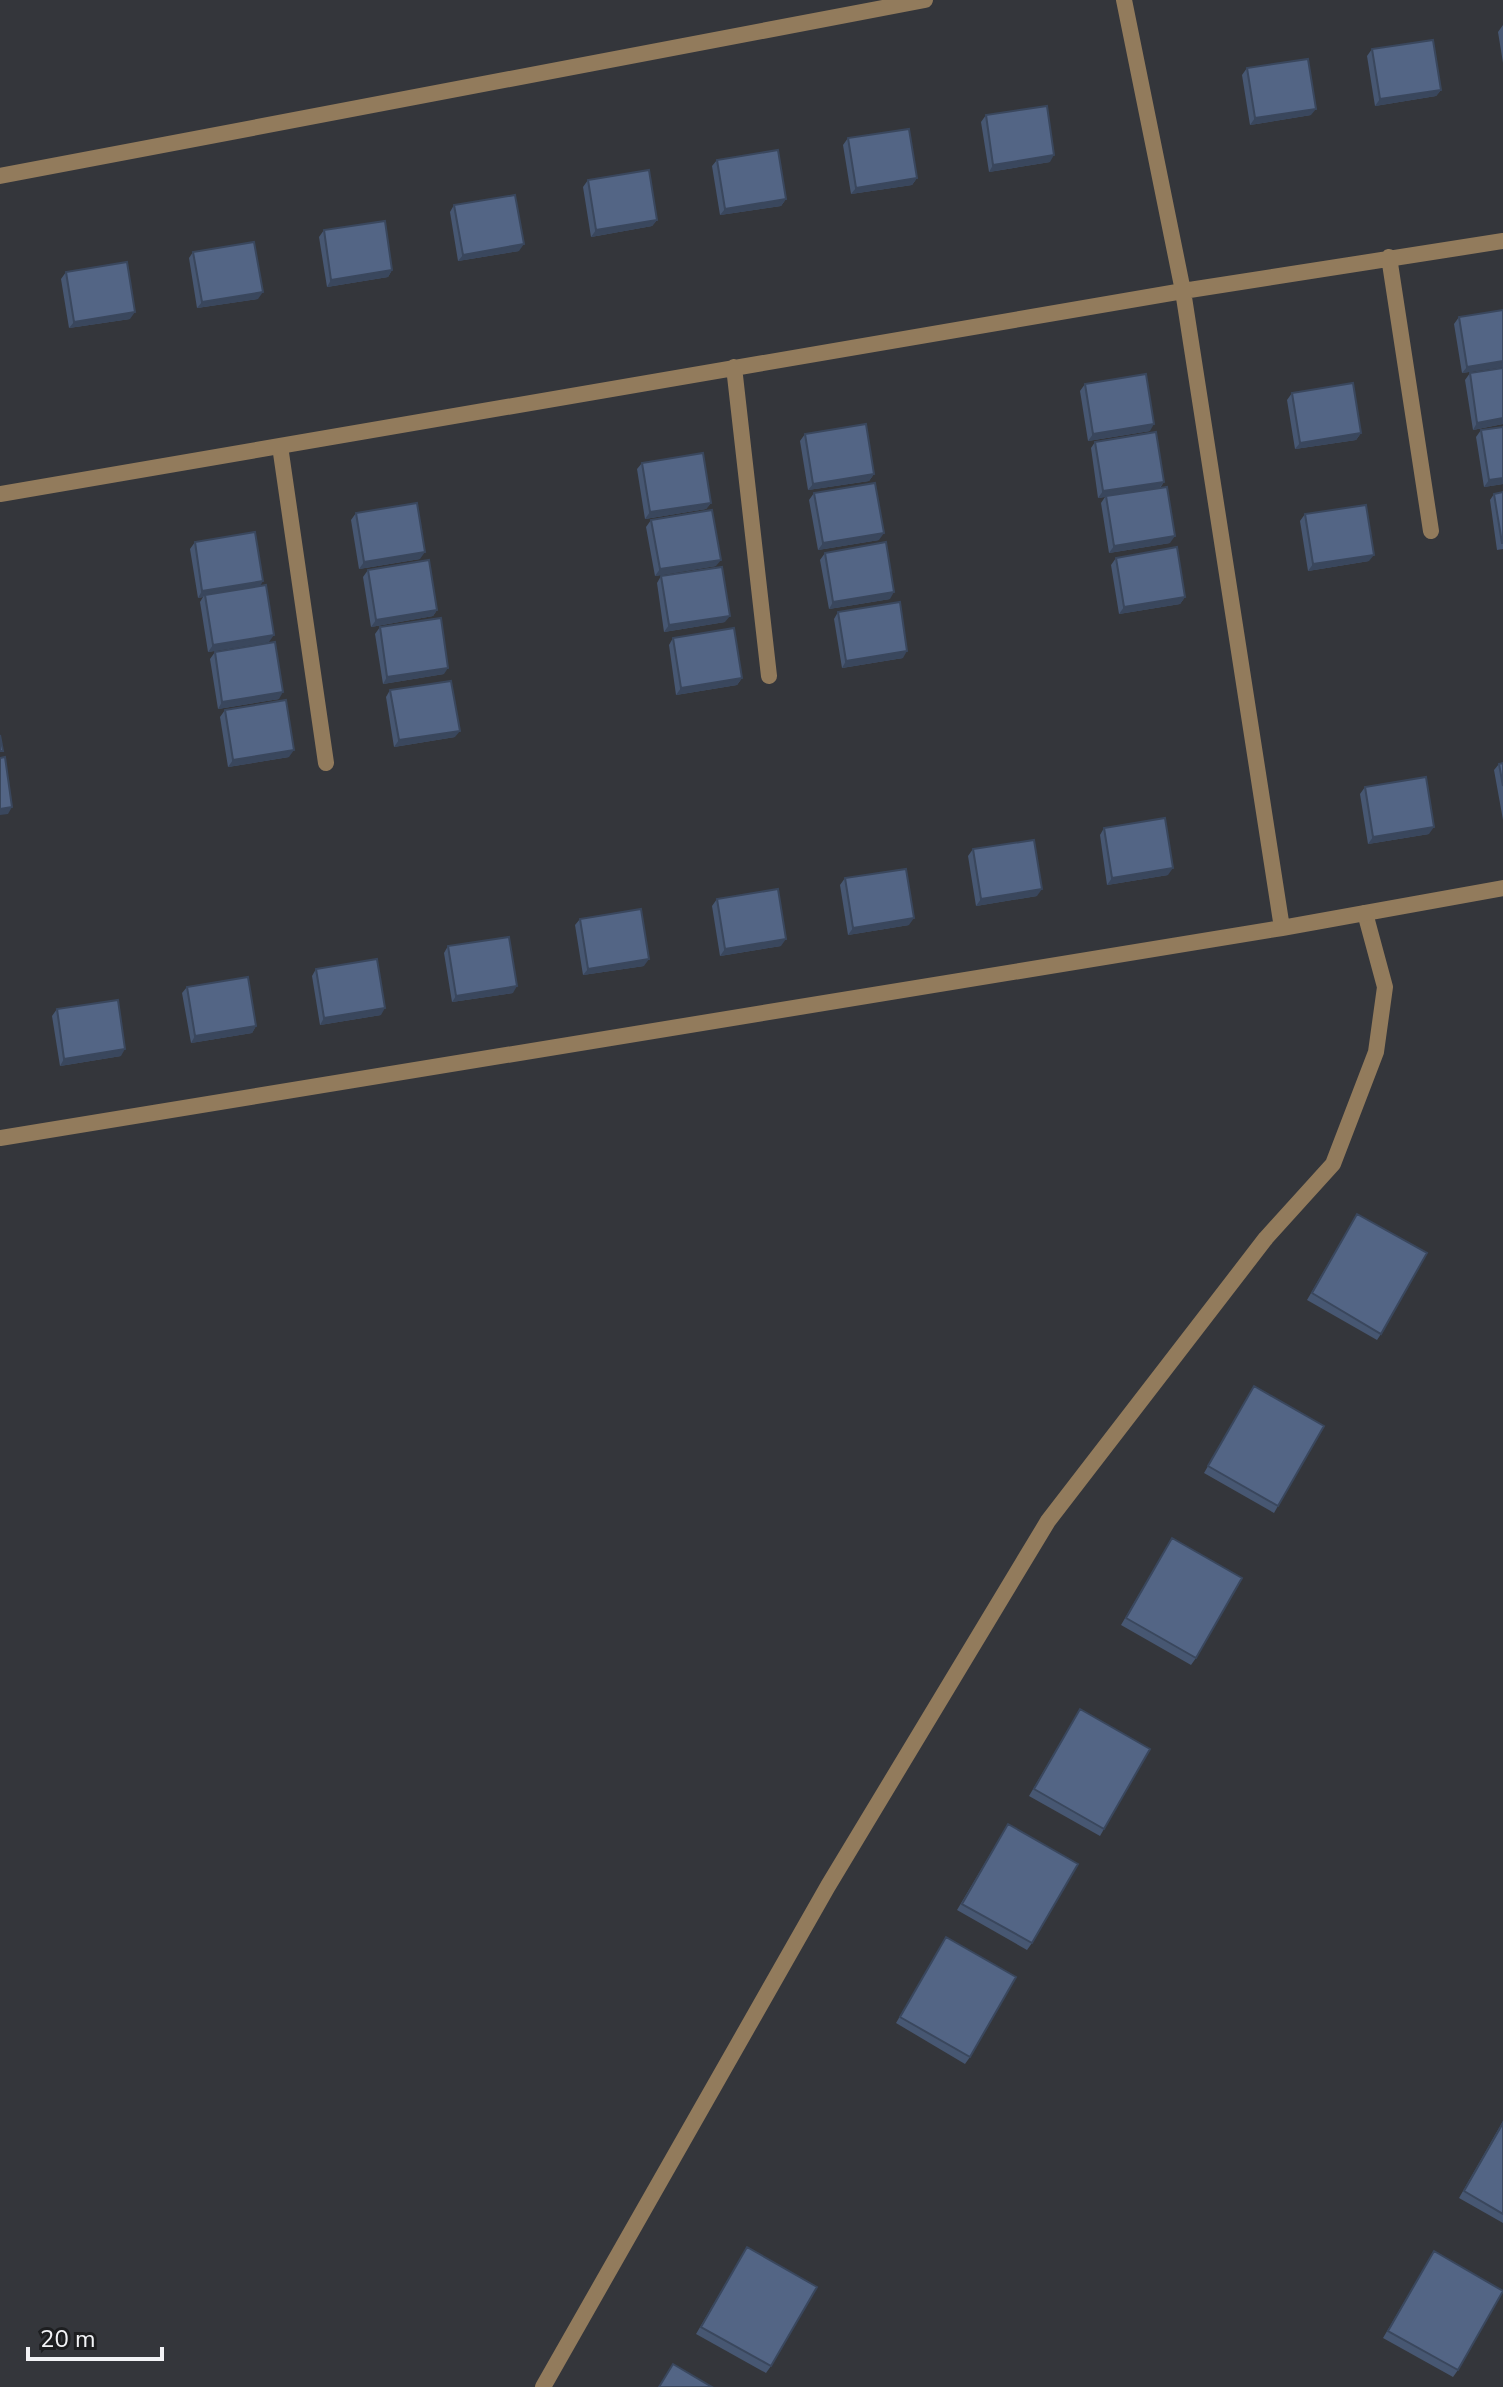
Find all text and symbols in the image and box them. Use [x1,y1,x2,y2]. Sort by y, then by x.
scale bar [28,2311,162,2361]
text: 20 m [40,2323,96,2355]

